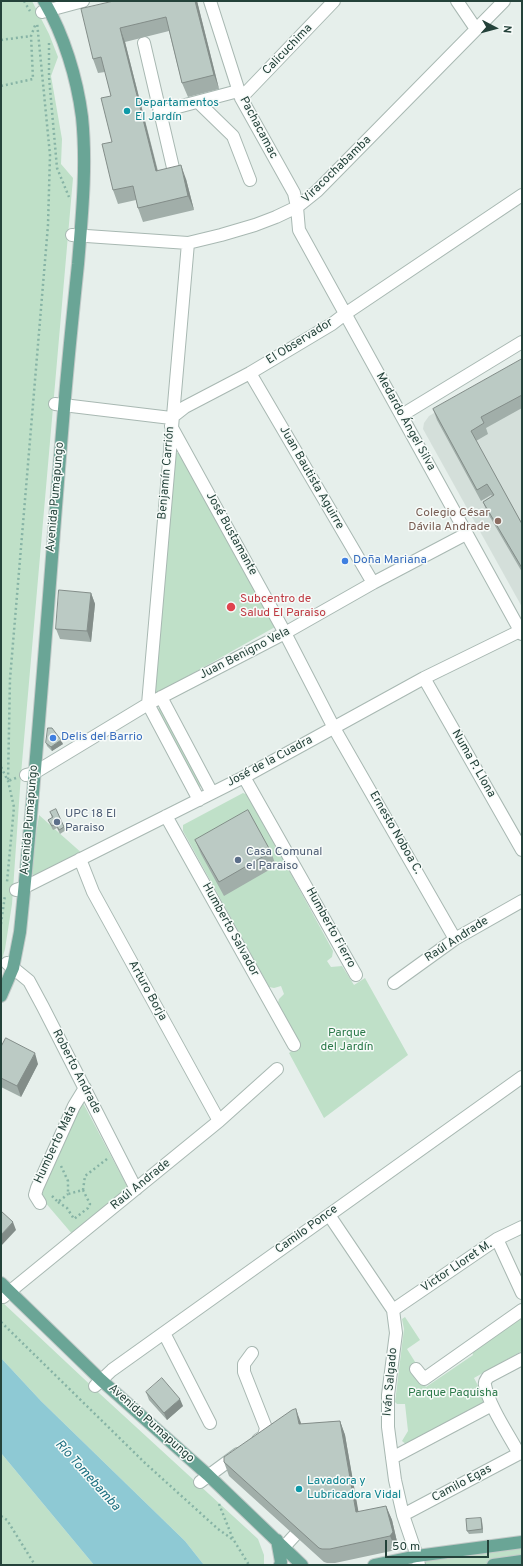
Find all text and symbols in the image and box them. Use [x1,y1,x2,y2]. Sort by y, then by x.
north arrow [475,8,515,48]
street label: Calicuchima [260,22,316,78]
text: N [500,25,514,34]
street label: Pachacamac [236,95,280,161]
place label: Departamentos El Jardín [135,97,219,125]
marker: Departamentos El Jardín [122,106,132,116]
street label: Viracochabamba [299,133,375,207]
street label: El Observador [264,316,336,368]
street label: Medardo Ángel Silva [372,370,438,474]
street label: Juan Bautista Aguirre [276,424,346,532]
street label: Benjamín Carrión [156,426,178,520]
street label: Avenida Pumapungo [44,441,68,553]
street label: José Bustamante [202,490,260,578]
place label: Colegio César Dávila Andrade [408,507,490,535]
marker: Colegio César Dávila Andrade [493,516,503,526]
place label: Doña Mariana [353,554,427,568]
marker: Doña Mariana [340,556,350,566]
place label: Subcentro de Salud El Paraiso [240,593,326,621]
marker: Subcentro de Salud El Paraiso [225,601,237,613]
street label: Juan Benigno Vela [197,625,293,683]
street label: Numa P. Llona [448,728,498,800]
place label: Delis del Barrio [61,731,143,745]
marker: Delis del Barrio [48,733,58,743]
street label: José de la Cuadra [225,733,315,791]
street label: Avenida Pumapungo [18,764,42,876]
street label: Ernesto Noboa C. [365,789,425,877]
place label: UPC 18 El Paraiso [65,808,116,836]
marker: UPC 18 El Paraiso [52,817,62,827]
place label: Casa Comunal el Paraiso [246,846,322,874]
marker: Casa Comunal el Paraiso [233,855,243,865]
street label: Humberto Salvador [198,881,262,979]
street label: Humberto Fierro [302,885,358,971]
street label: Raúl Andrade [423,914,491,966]
street label: Arturo Borja [125,958,169,1024]
street label: Roberto Andrade [49,1027,103,1117]
park label: Parque del Jardín [320,1027,374,1055]
street label: Humberto Mata [32,1104,80,1186]
street label: Raúl Andrade [108,1156,174,1214]
street label: Camilo Ponce [273,1202,341,1258]
street label: Victor Lloret M. [419,1238,495,1296]
street label: Iván Salgado [381,1347,401,1417]
street label: Avenida Pumapungo [105,1382,197,1466]
park label: Parque Paquisha [408,1387,498,1401]
water label: Río Tomebamba [51,1437,123,1515]
street label: Camilo Egas [430,1462,494,1506]
place label: Lavadora y Lubricadora Vidal [307,1475,401,1503]
marker: Lavadora y Lubricadora Vidal [294,1484,304,1494]
scale bar [387,1532,491,1558]
text: 50 m [392,1539,420,1555]

